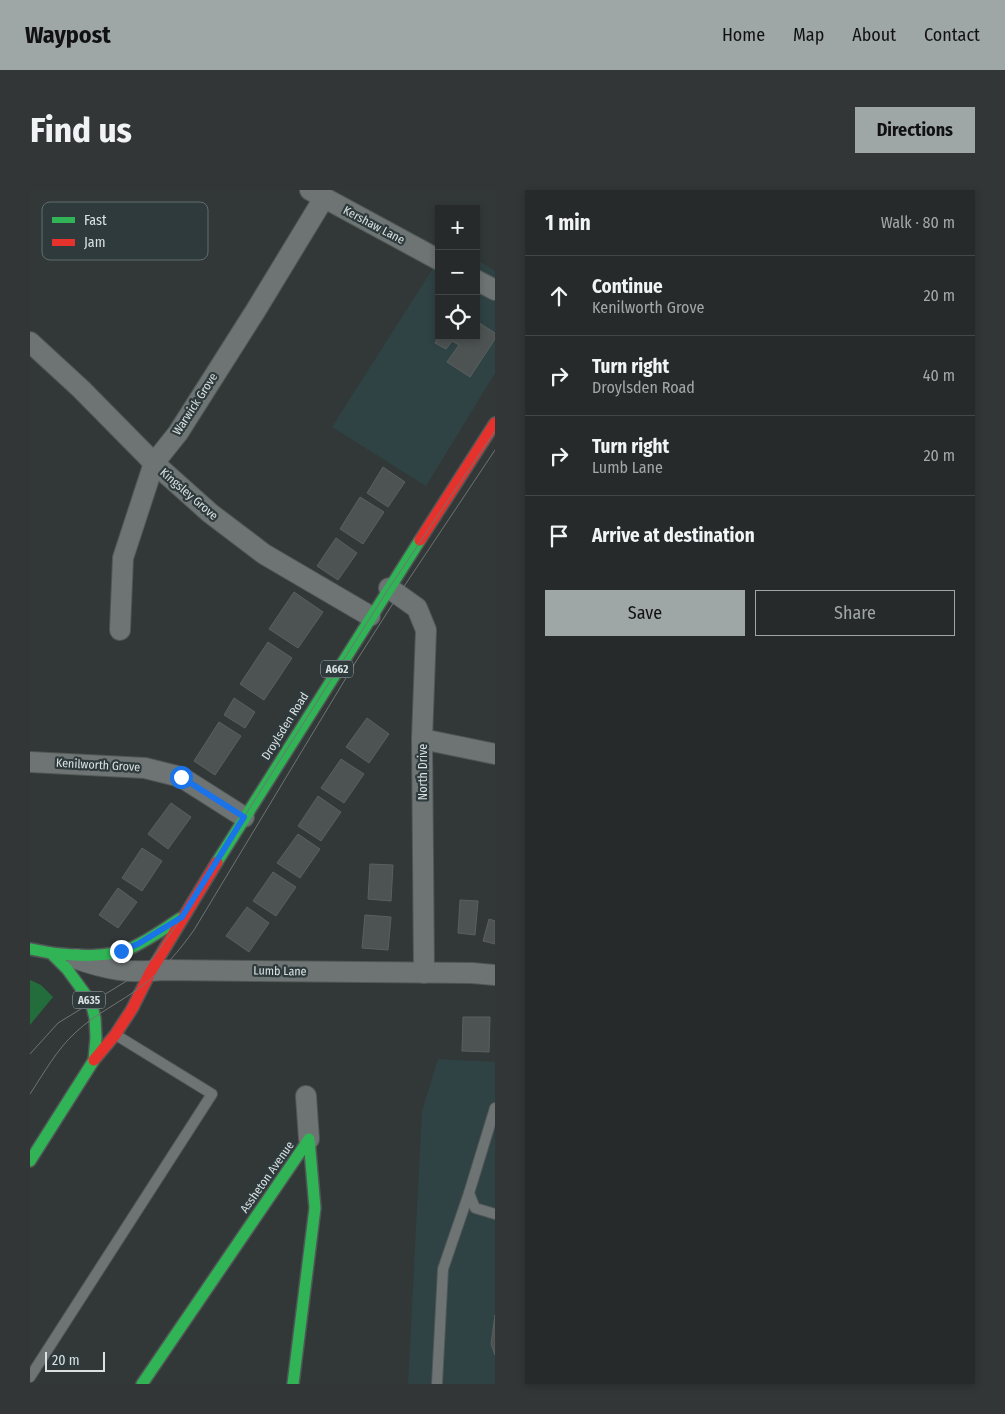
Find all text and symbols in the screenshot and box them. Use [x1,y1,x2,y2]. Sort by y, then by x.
text: Waypost [25,21,111,49]
text: Home [722,24,765,46]
text: Map [793,24,824,46]
text: About [852,24,896,46]
text: Contact [924,24,980,46]
button: Directions [855,107,975,153]
text: Find us [30,109,132,151]
legend [42,202,208,260]
street label: Kershaw Lane [341,203,407,247]
map controls [435,205,480,340]
button: + [435,205,480,250]
text: 1 min [545,210,591,236]
text: Fast [84,212,107,229]
text: Walk · 80 m [881,213,955,232]
text: Jam [84,234,105,251]
button: − [435,250,480,295]
text: Continue [592,275,663,298]
icon: ahead [545,282,573,310]
text: 20 m [924,286,955,305]
button: locate [435,295,480,340]
text: Kenilworth Grove [592,298,704,317]
text: Turn right [592,355,669,378]
icon: right [545,362,573,390]
text: 40 m [923,366,955,385]
street label: Warwick Grove [170,370,220,438]
text: Droylsden Road [592,378,695,397]
text: Turn right [592,435,669,458]
icon: right [545,442,573,470]
text: 20 m [924,446,955,465]
text: Lumb Lane [592,458,663,477]
street label: Kingsley Grove [157,465,221,523]
icon: arrive [545,522,573,550]
text: Arrive at destination [592,524,755,547]
button: Save [545,590,745,636]
button: Share [755,590,955,636]
road number: A662 [321,660,353,678]
street label: Droylsden Road [259,690,311,762]
street label: North Drive [416,744,430,800]
street label: Kenilworth Grove [56,756,141,774]
route start [170,766,193,789]
route end [110,940,133,963]
street label: Lumb Lane [253,964,307,978]
road number: A635 [73,992,105,1008]
street label: Assheton Avenue [237,1139,297,1215]
scale bar [45,1349,105,1372]
text: 20 m [52,1352,80,1369]

